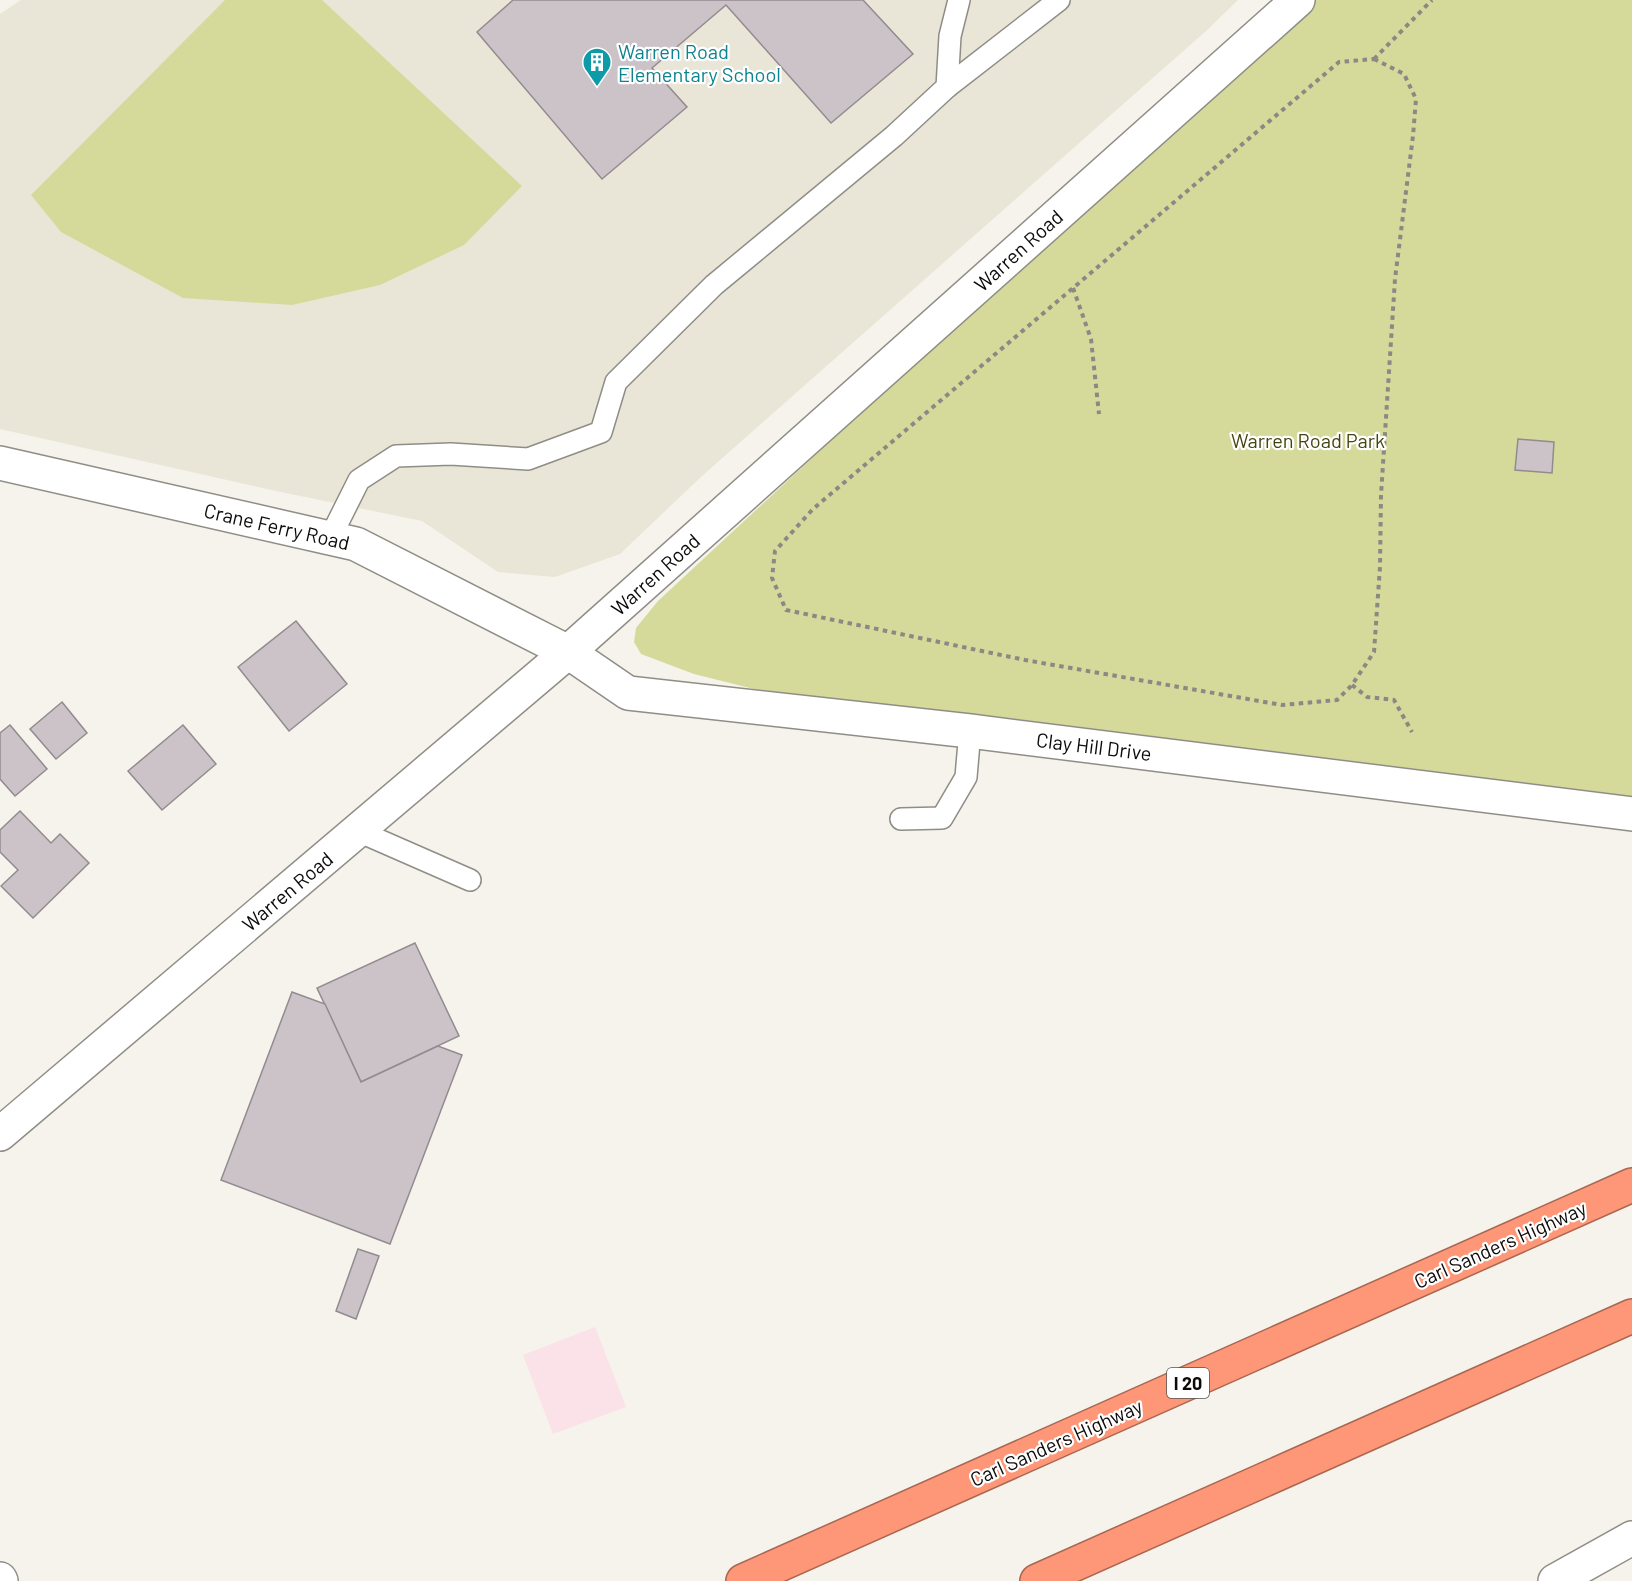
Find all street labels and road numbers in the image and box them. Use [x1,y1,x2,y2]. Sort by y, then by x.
street label: Warren Road [969,204,1067,296]
street label: Crane Ferry Road [202,498,352,554]
street label: Warren Road [606,528,704,620]
street label: Clay Hill Drive [1035,727,1153,765]
street label: Warren Road [237,846,337,936]
street label: Carl Sanders Highway [1410,1195,1590,1293]
road number: I 20 [1167,1368,1209,1398]
street label: Carl Sanders Highway [966,1393,1146,1491]

